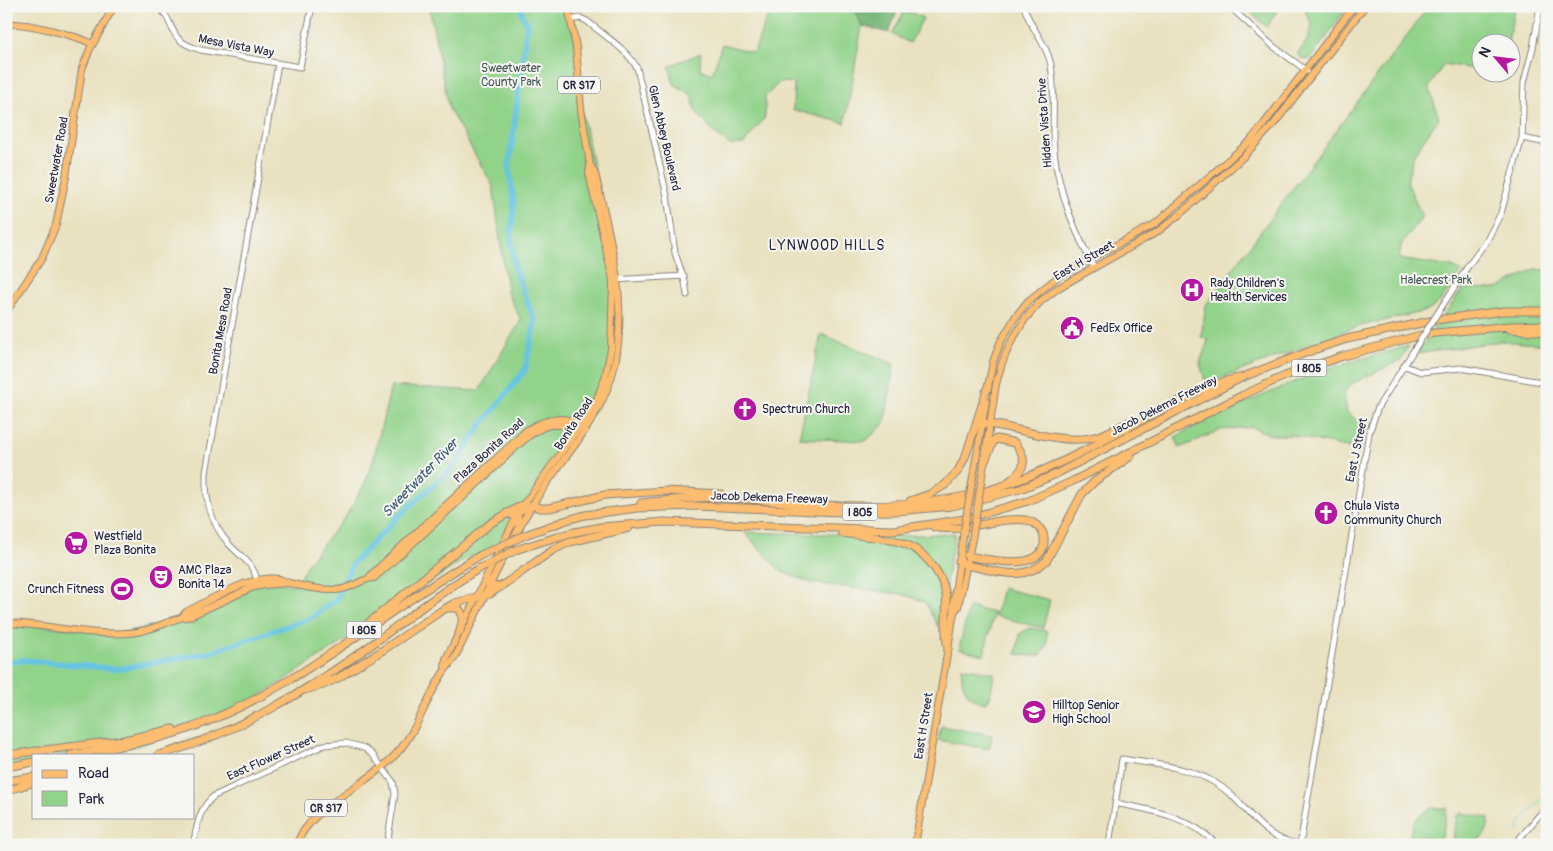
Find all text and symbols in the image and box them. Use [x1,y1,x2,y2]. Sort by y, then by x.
street label: Mesa Vista Way [197,31,275,61]
north arrow [1470,32,1520,82]
text: N [1475,44,1495,60]
park label: Sweetwater County Park [481,61,542,90]
road number: CR S17 [558,76,600,94]
street label: Hidden Vista Drive [1034,77,1056,168]
street label: Glen Abbey Boulevard [645,84,683,192]
street label: Sweetwater Road [42,115,72,204]
district label: LYNWOOD HILLS [769,237,885,254]
street label: East H Street [1051,238,1117,284]
park label: Halecrest Park [1400,273,1472,288]
place label: Rady Children's Health Services [1210,276,1287,305]
hospital icon: Rady Children's Health Services [1179,277,1205,303]
street label: Bonita Mesa Road [206,286,236,376]
public building icon: FedEx Office [1059,315,1085,341]
place label: FedEx Office [1090,321,1153,336]
road number: I 805 [1292,359,1326,376]
street label: Jacob Dekema Freeway [1108,373,1220,439]
street label: Bonita Road [551,395,597,453]
church icon: Spectrum Church [732,396,758,422]
place label: Spectrum Church [762,402,850,417]
street label: Plaza Bonita Road [451,415,527,486]
street label: East J Street [1343,416,1371,484]
water label: Sweetwater River [378,434,463,521]
street label: Jacob Dekema Freeway [710,488,828,508]
place label: Chula Vista Community Church [1344,499,1442,528]
church icon: Chula Vista Community Church [1313,500,1339,526]
road number: I 805 [842,504,878,520]
place label: Westfield Plaza Bonita [94,529,156,558]
supermarket icon: Westfield Plaza Bonita [63,530,89,556]
place label: AMC Plaza Bonita 14 [178,563,232,592]
theatre icon: AMC Plaza Bonita 14 [148,564,174,590]
sports icon: Crunch Fitness [109,576,135,602]
place label: Crunch Fitness [28,582,105,597]
road number: I 805 [346,622,382,638]
street label: East H Street [911,691,937,760]
place label: Hilltop Senior High School [1052,698,1120,727]
school or university icon: Hilltop Senior High School [1021,699,1047,725]
street label: East Flower Street [225,732,317,784]
legend [32,754,195,818]
text: Road [78,764,109,783]
text: Park [78,790,105,809]
road number: CR S17 [305,800,347,816]

